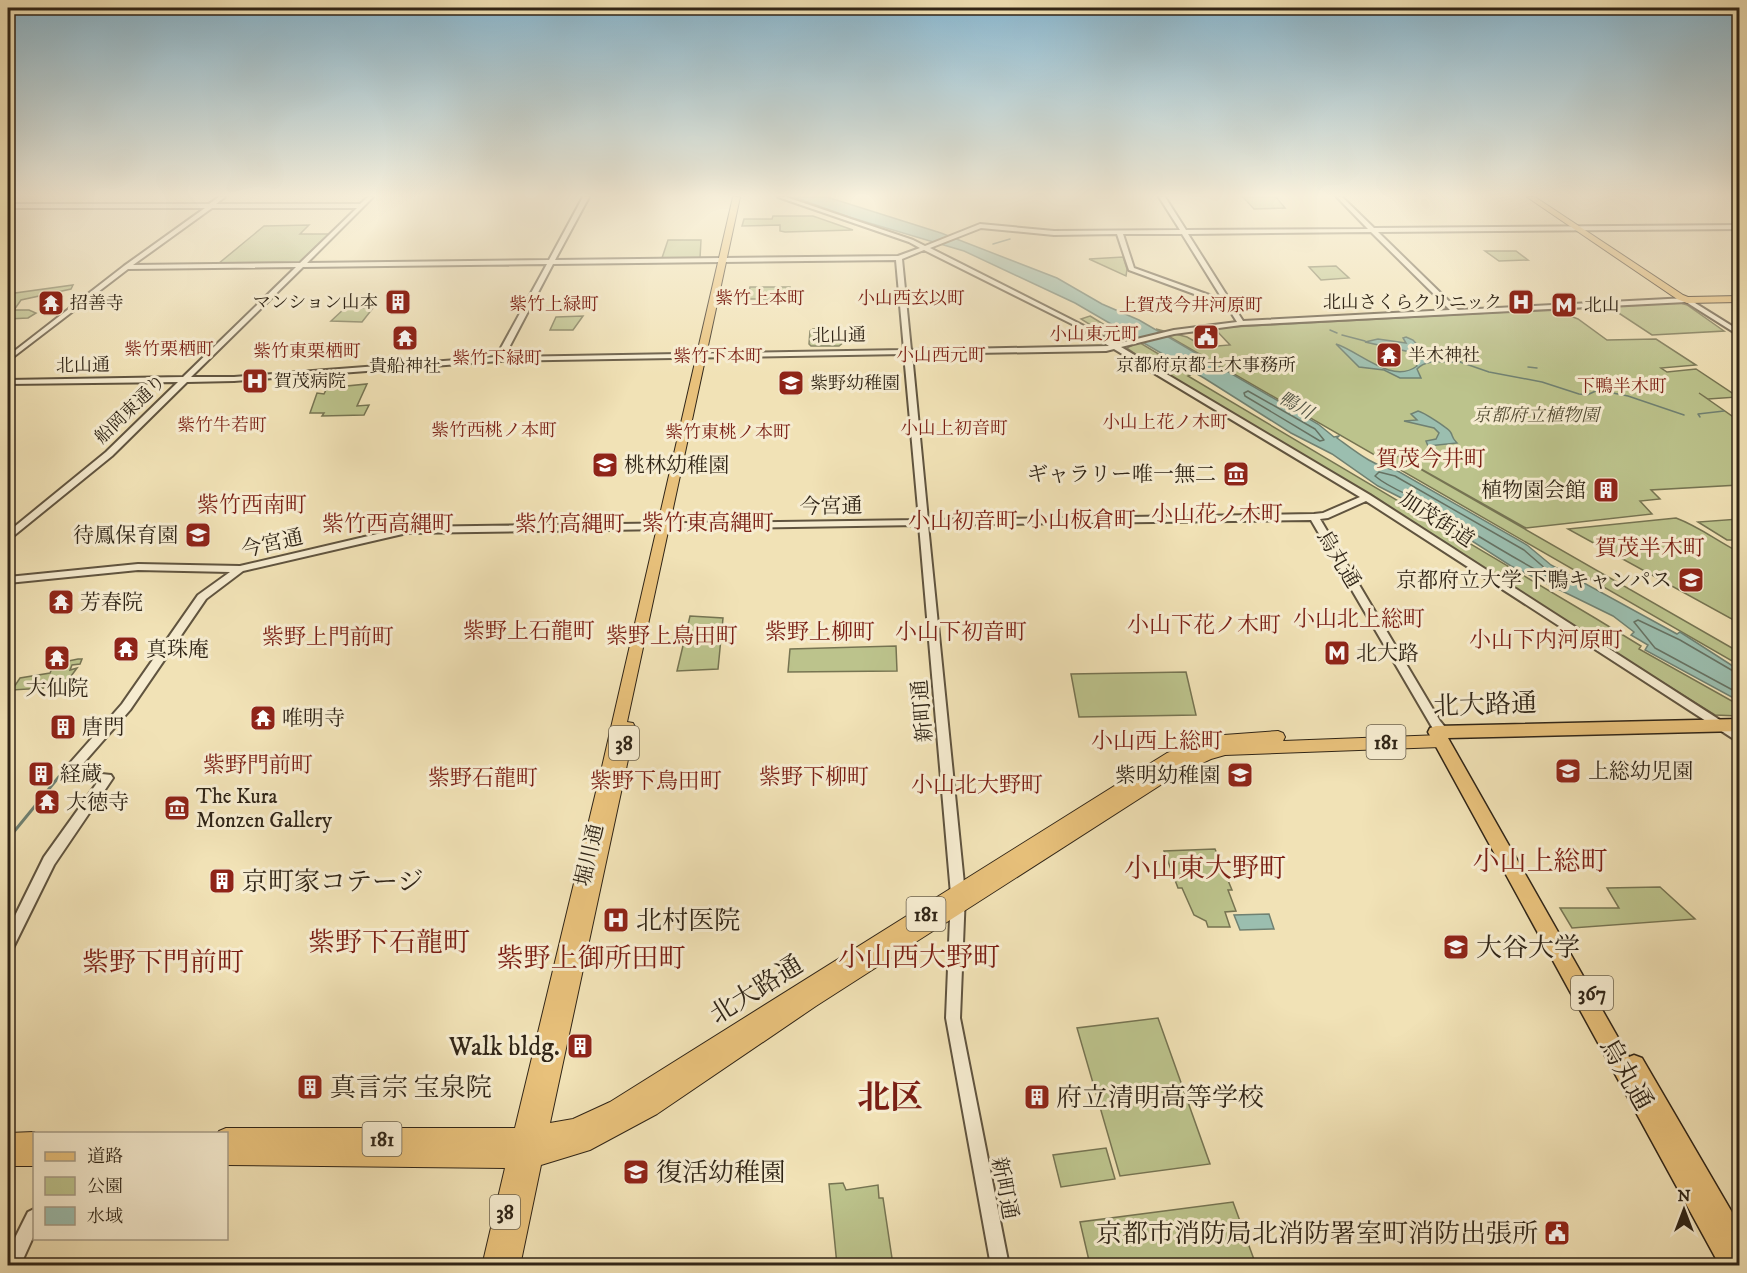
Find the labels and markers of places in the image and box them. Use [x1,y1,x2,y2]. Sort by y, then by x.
building icon: マンション山本 [383,287,413,317]
hospital icon: 北山さくらクリニック [1506,287,1536,317]
temple icon: 招善寺 [36,288,66,318]
metro station icon: 北山 [1549,290,1579,320]
place label: マンション山本 [253,292,378,314]
place label: 北山さくらクリニック [1323,292,1502,314]
place label: 招善寺 [70,293,124,315]
place label: 北山 [1584,295,1620,317]
public building icon: 京都府京都土木事務所 [1191,322,1221,352]
temple icon: 貴船神社 [390,323,420,353]
temple icon: 半木神社 [1374,340,1404,370]
place label: 半木神社 [1408,345,1480,367]
place label: 京都府京都土木事務所 [1116,355,1296,377]
place label: 貴船神社 [369,356,441,378]
hospital icon: 賀茂病院 [240,366,270,396]
school or university icon: 紫野幼稚園 [776,368,806,398]
place label: 賀茂病院 [274,371,346,393]
place label: 紫野幼稚園 [810,373,900,395]
school or university icon: 桃林幼稚園 [590,450,620,480]
place label: 桃林幼稚園 [624,453,729,479]
museum icon: ギャラリー唯一無二 [1221,459,1251,489]
place label: ギャラリー唯一無二 [1027,462,1216,488]
building icon: 植物園会館 [1591,475,1621,505]
place label: 植物園会館 [1481,478,1586,504]
school or university icon: 待鳳保育園 [183,520,213,550]
place label: 待鳳保育園 [73,523,178,549]
school or university icon: 京都府立大学 下鴨キャンパス [1676,565,1706,595]
place label: 京都府立大学 下鴨キャンパス [1396,568,1672,594]
temple icon: 芳春院 [46,587,76,617]
place label: 芳春院 [80,590,143,616]
temple icon: 真珠庵 [111,634,141,664]
place label: 真珠庵 [146,637,209,663]
metro station icon: 北大路 [1322,638,1352,668]
place label: 北大路 [1356,641,1419,667]
temple icon: 大仙院 [42,643,72,673]
place label: 大仙院 [26,676,89,702]
temple icon: 唯明寺 [248,703,278,733]
place label: 唯明寺 [282,706,345,732]
building icon: 唐門 [48,712,78,742]
place label: 唐門 [82,715,124,741]
school or university icon: 上総幼児園 [1553,756,1583,786]
building icon: 経蔵 [26,759,56,789]
place label: 上総幼児園 [1588,759,1693,785]
school or university icon: 紫明幼稚園 [1225,760,1255,790]
place label: 経蔵 [60,762,102,788]
place label: 紫明幼稚園 [1115,763,1220,789]
place label: The Kura Monzen Gallery [196,784,333,834]
temple icon: 大徳寺 [32,787,62,817]
place label: 大徳寺 [66,790,129,816]
museum icon: The Kura Monzen Gallery [162,793,192,823]
building icon: 京町家コテージ [207,866,237,896]
place label: 京町家コテージ [242,866,423,899]
hospital icon: 北村医院 [601,905,631,935]
place label: 北村医院 [636,905,740,938]
school or university icon: 大谷大学 [1441,932,1471,962]
place label: 大谷大学 [1476,932,1580,965]
place label: Walk bldg. [448,1031,560,1064]
building icon: Walk bldg. [565,1031,595,1061]
building icon: 真言宗 宝泉院 [295,1072,325,1102]
place label: 真言宗 宝泉院 [330,1072,492,1105]
building icon: 府立清明高等学校 [1022,1082,1052,1112]
place label: 府立清明高等学校 [1056,1082,1264,1115]
school or university icon: 復活幼稚園 [621,1157,651,1187]
place label: 復活幼稚園 [656,1157,786,1190]
place label: 京都市消防局北消防署室町消防出張所 [1096,1218,1538,1251]
public building icon: 京都市消防局北消防署室町消防出張所 [1542,1218,1572,1248]

